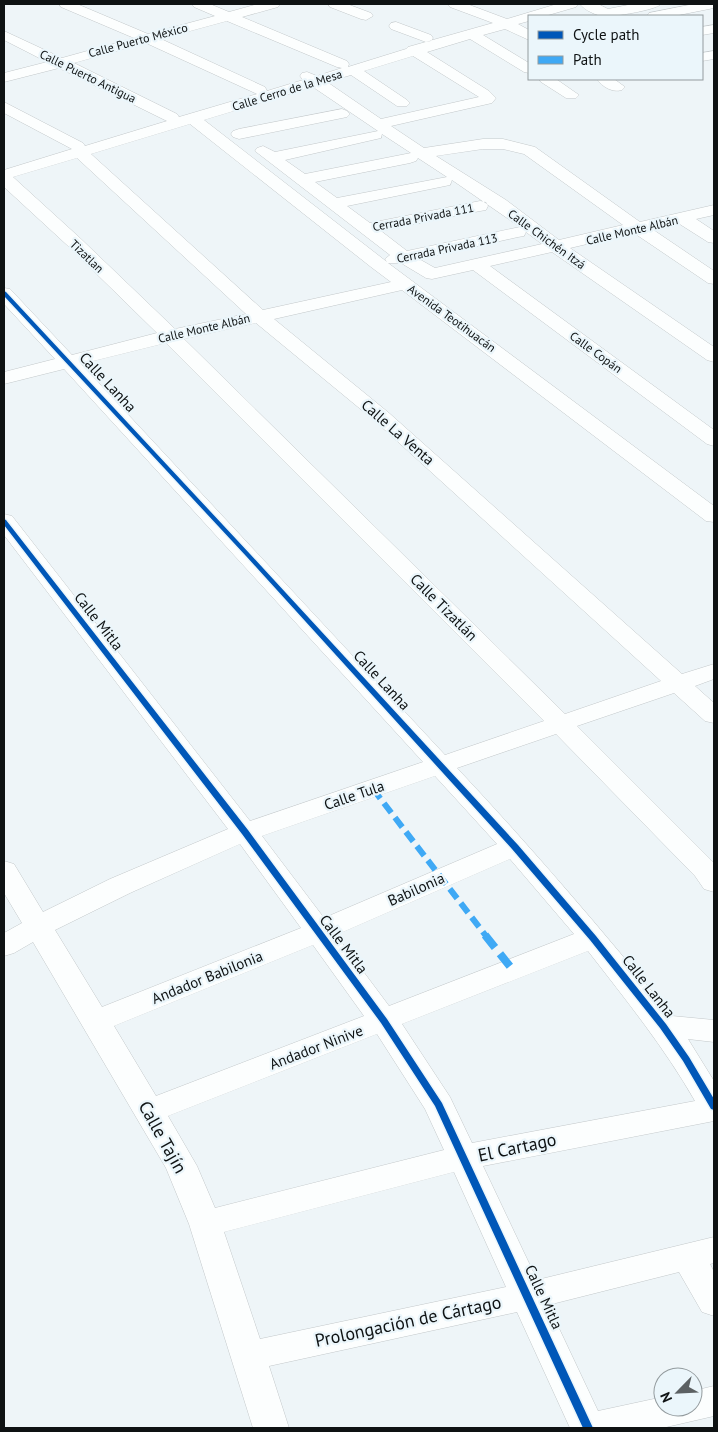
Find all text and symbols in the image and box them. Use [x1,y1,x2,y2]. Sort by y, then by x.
legend [528,15,703,80]
street label: Calle Puerto México [87,20,189,60]
text: Cycle path [573,25,639,44]
street label: Calle Puerto Antigua [37,46,139,106]
text: Path [573,50,602,69]
street label: Calle Cerro de la Mesa [230,66,344,114]
street label: Cerrada Privada 111 [371,200,475,234]
street label: Calle Chichén Itzá [505,206,589,272]
street label: Calle Monte Albán [585,212,679,248]
street label: Cerrada Privada 113 [395,230,499,266]
street label: Tizatlan [67,236,107,276]
street label: Avenida Teotihuacán [405,281,499,355]
street label: Calle Monte Albán [157,310,251,346]
street label: Calle Copán [567,328,625,376]
street label: Calle Lanha [76,348,140,416]
street label: Calle La Venta [358,395,438,469]
street label: Calle Tizatlán [406,569,482,645]
street label: Calle Mitla [70,588,128,654]
street label: Calle Lanha [350,646,414,714]
street label: Calle Tula [321,776,387,814]
street label: Babilonia [385,868,447,910]
street label: Calle Mitla [316,911,372,977]
street label: Andador Babilonia [149,946,265,1008]
street label: Calle Lanha [618,951,680,1021]
street label: Andador Ninive [267,1020,365,1074]
street label: Calle Tajín [134,1097,192,1177]
street label: El Cartago [476,1127,558,1167]
street label: Calle Mitla [521,1262,567,1332]
street label: Prolongación de Cártago [313,1290,503,1352]
north arrow [653,1367,703,1417]
text: N [656,1389,676,1405]

